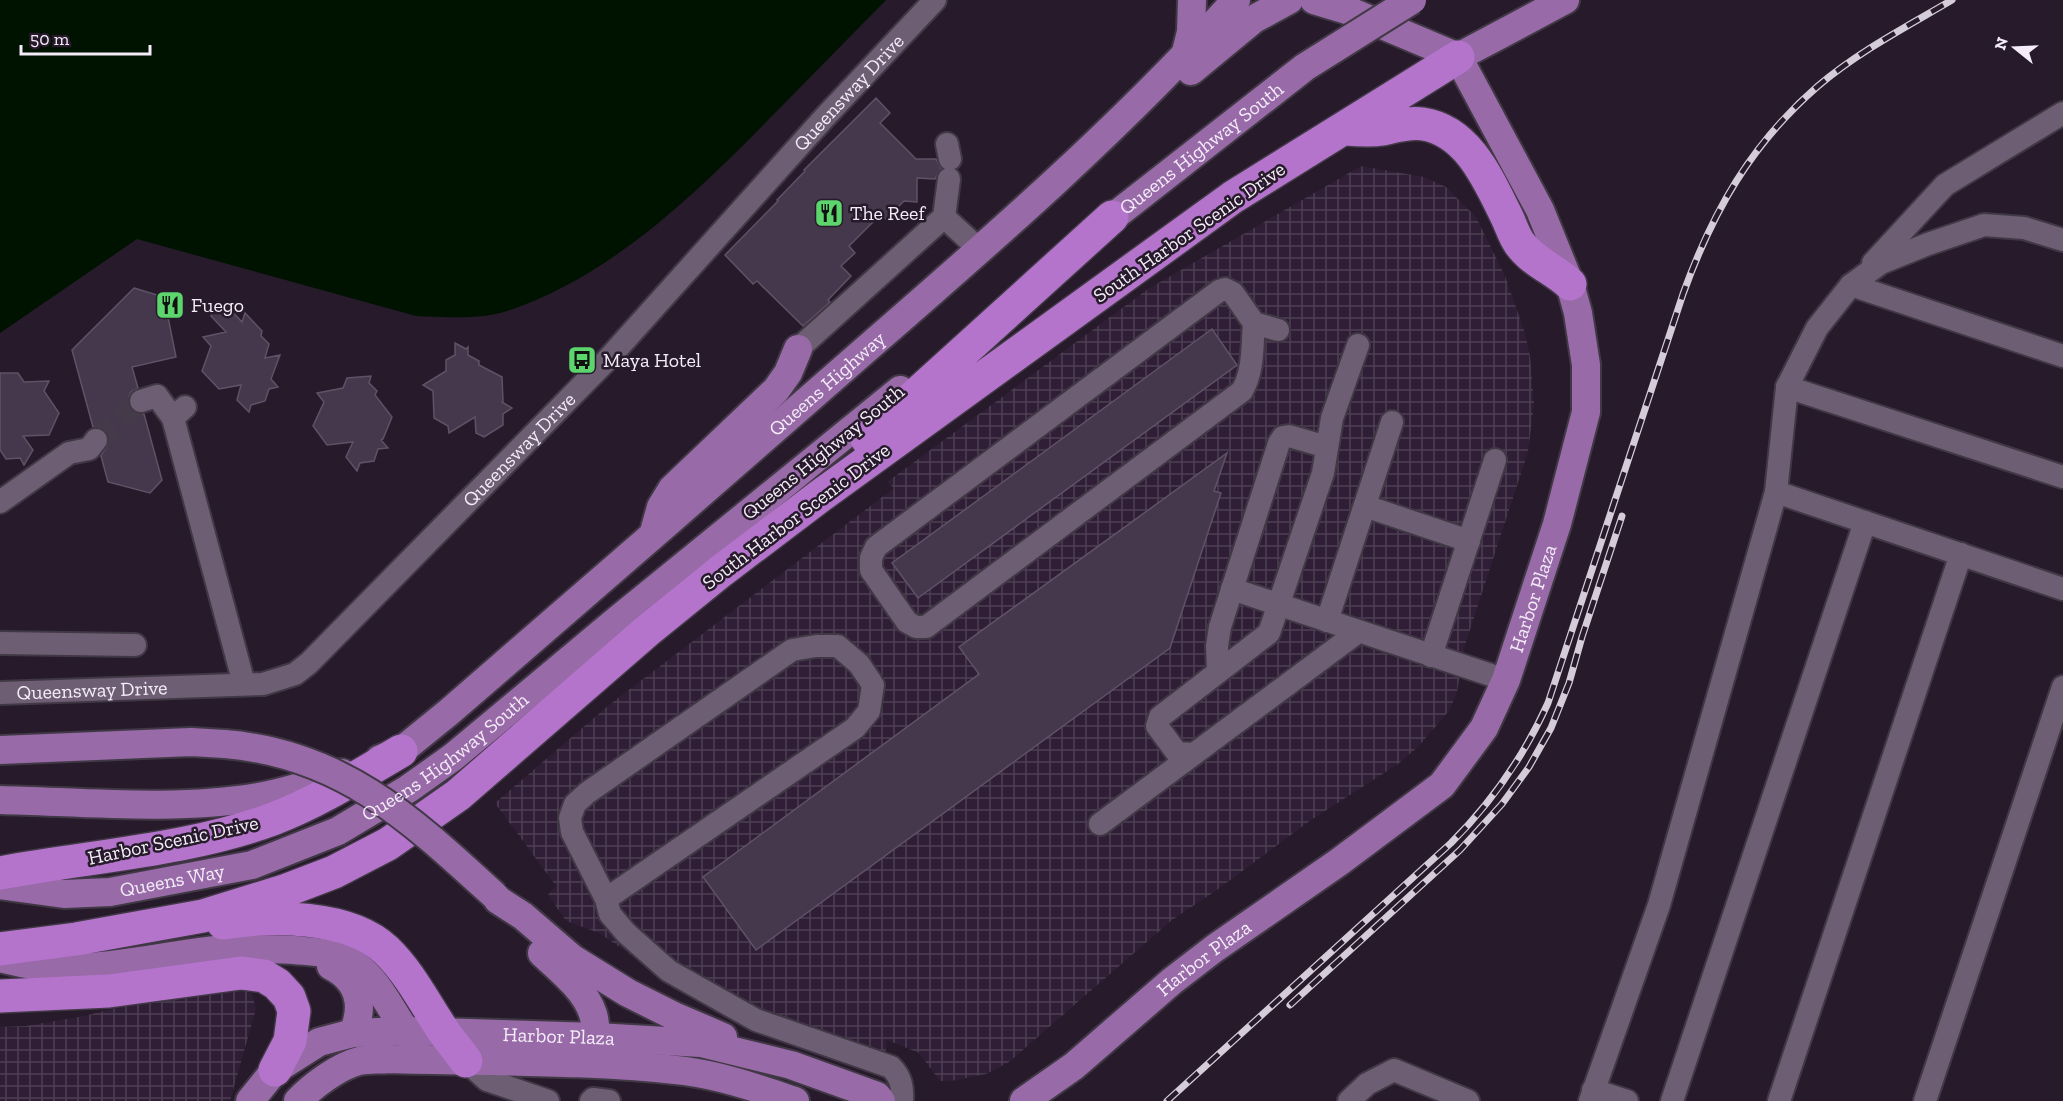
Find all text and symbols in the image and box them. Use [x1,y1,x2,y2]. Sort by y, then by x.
scale bar [21,18,150,56]
north arrow [1985,18,2045,78]
text: 50 m [30,28,70,50]
street label: Queensway Drive [788,29,909,156]
text: N [1990,35,2012,52]
street label: Queens Highway South [1114,76,1289,220]
street label: South Harbor Scenic Drive [1088,157,1290,307]
restaurant icon: The Reef [813,197,845,229]
place label: The Reef [850,201,926,225]
restaurant icon: Fuego [154,289,186,321]
place label: Fuego [191,293,244,317]
street label: Queens Highway [764,326,891,441]
bus stop icon: Maya Hotel [566,344,598,376]
place label: Maya Hotel [603,348,701,372]
street label: Queens Highway South [737,379,909,525]
street label: Queensway Drive [458,387,581,512]
street label: South Harbor Scenic Drive [697,438,895,594]
street label: Harbor Plaza [1504,541,1562,655]
street label: Queensway Drive [16,675,168,704]
street label: Queens Highway South [357,687,534,826]
street label: Harbor Scenic Drive [86,810,260,870]
street label: Queens Way [118,858,227,902]
street label: Harbor Plaza [1151,915,1256,1001]
street label: Harbor Plaza [502,1022,616,1050]

